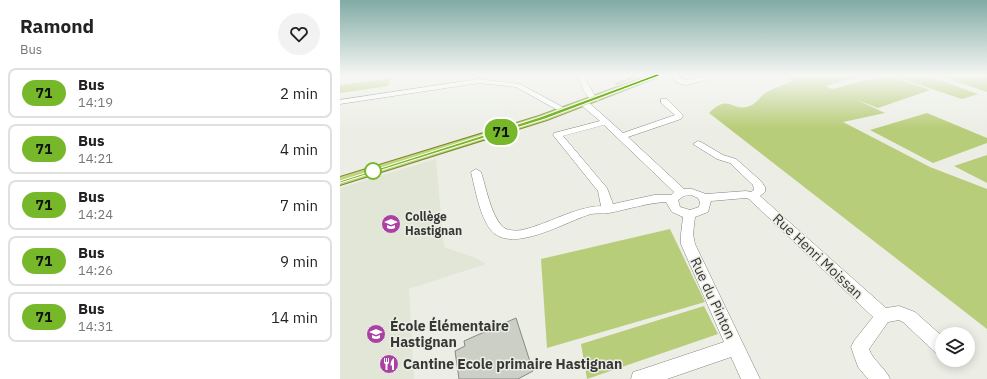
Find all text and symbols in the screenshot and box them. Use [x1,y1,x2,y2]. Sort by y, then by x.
button: heart [278,13,320,55]
text: Ramond [20,14,94,38]
text: Bus [20,41,42,58]
text: Bus [78,75,105,94]
text: 71 [36,84,52,102]
text: 2 min [280,84,318,103]
text: 14:19 [78,94,113,111]
line badge: 71 [483,119,519,145]
text: 71 [493,123,509,141]
text: Bus [78,131,105,150]
text: 71 [36,140,52,158]
text: 4 min [280,140,318,159]
text: 14:21 [78,150,113,167]
unlabelled marker [364,162,382,180]
text: Bus [78,187,105,206]
text: 71 [36,196,52,214]
text: 7 min [280,196,318,215]
text: 14:24 [78,206,113,223]
place label: Collège Hastignan [405,209,462,238]
street label: Rue Henri Moissan [769,209,867,303]
school or university icon: Collège Hastignan [380,213,402,235]
text: Bus [78,243,105,262]
text: 71 [36,252,52,270]
text: 9 min [280,252,318,271]
street label: Rue du Pinton [686,254,740,342]
text: 14:26 [78,262,113,279]
text: Bus [78,299,105,318]
text: 71 [36,308,52,326]
text: 14 min [271,308,318,327]
place label: École Élémentaire Hastignan [390,316,509,351]
text: 14:31 [78,318,113,335]
school or university icon: École Élémentaire Hastignan [365,323,387,345]
map controls [935,327,975,367]
button: layers [935,327,975,367]
restaurant icon: Cantine Ecole primaire Hastignan [378,353,400,375]
place label: Cantine Ecole primaire Hastignan [403,355,622,373]

